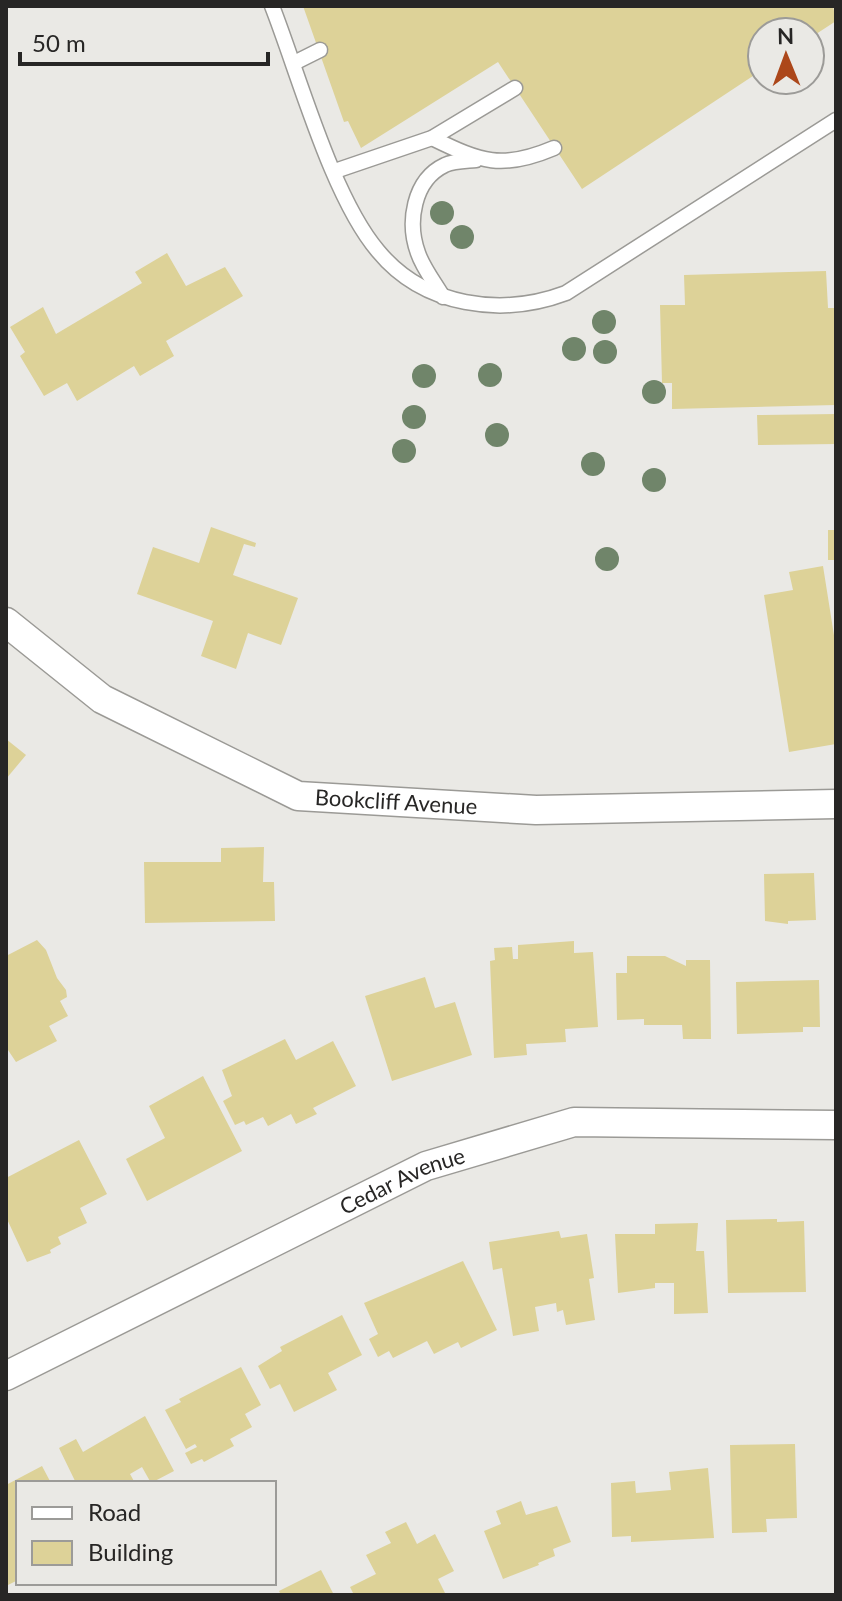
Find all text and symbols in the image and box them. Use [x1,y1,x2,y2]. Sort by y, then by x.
scale bar [20,16,268,66]
north arrow [746,16,826,96]
text: N [777,22,794,49]
text: 50 m [32,28,86,57]
street label: Bookcliff Avenue [314,783,478,820]
street label: Cedar Avenue [335,1141,468,1220]
legend [16,1481,276,1585]
text: Road [88,1497,141,1526]
text: Building [88,1537,173,1566]

